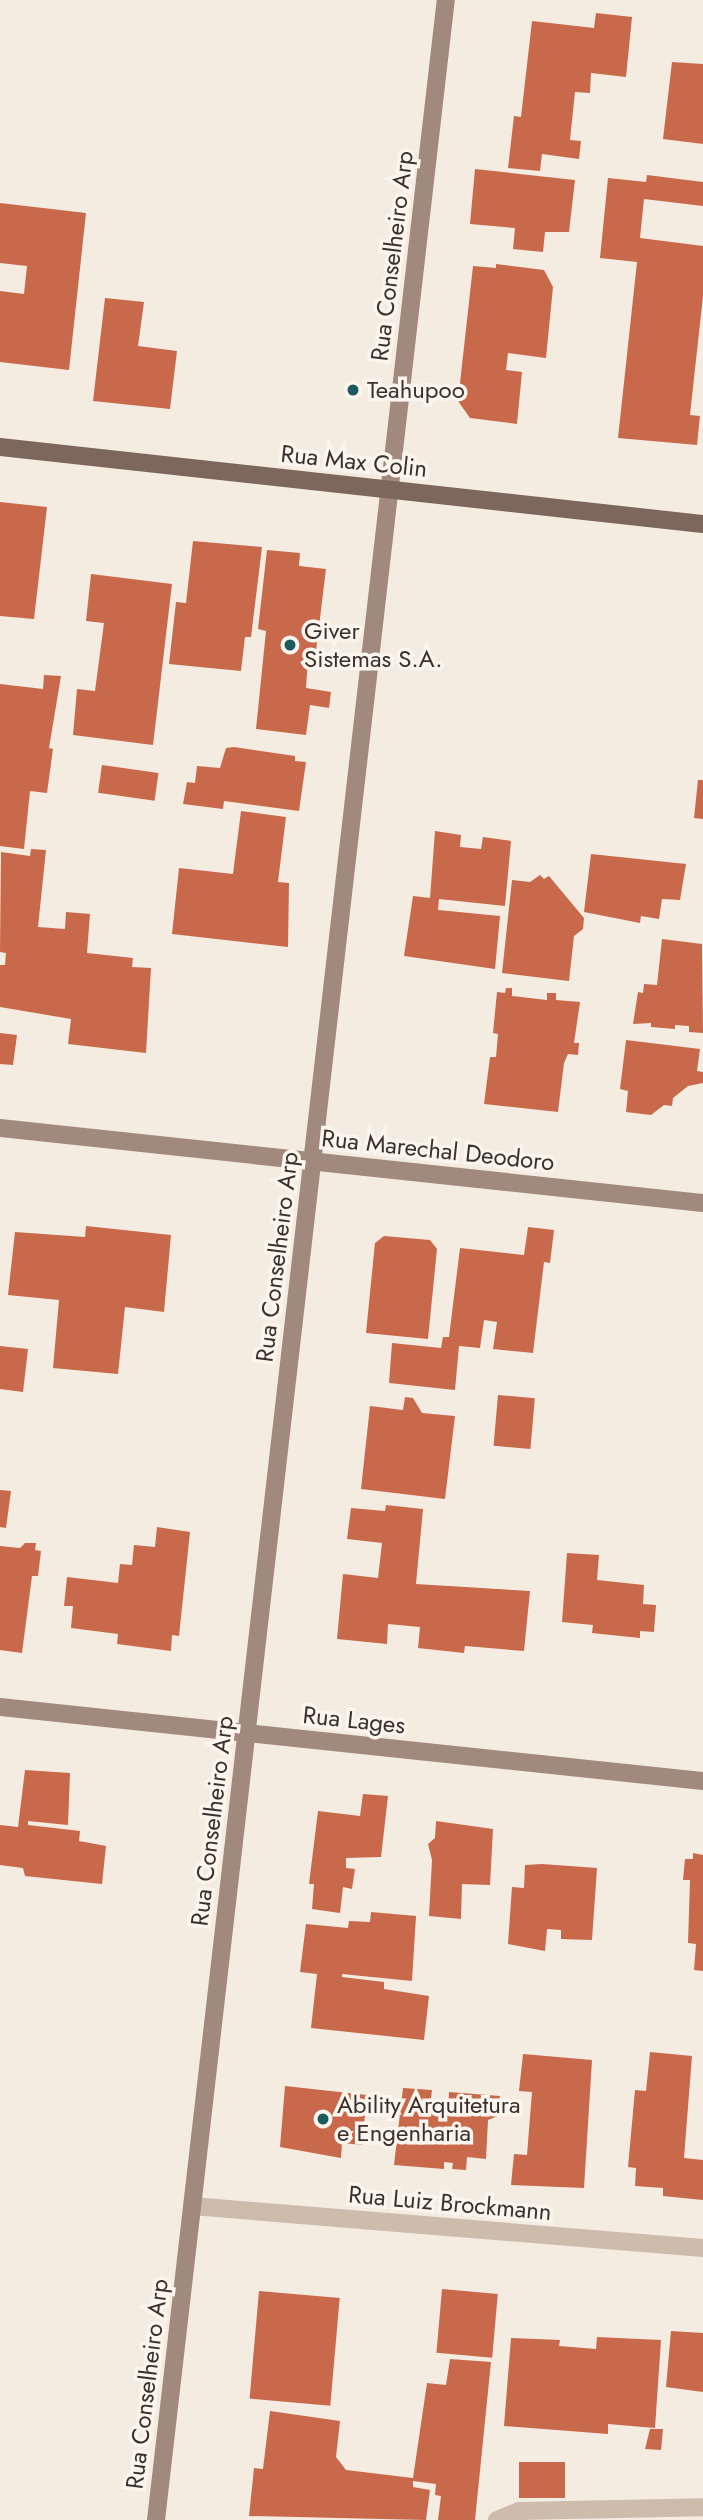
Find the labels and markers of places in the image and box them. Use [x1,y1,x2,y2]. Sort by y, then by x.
place label: Teahupoo [367,376,465,404]
marker: Teahupoo [345,382,361,398]
place label: Giver Sistemas S.A. [304,617,442,673]
marker: Giver Sistemas S.A. [282,637,298,653]
place label: Ability Arquitetura e Engenharia [337,2091,521,2147]
marker: Ability Arquitetura e Engenharia [315,2111,331,2127]

